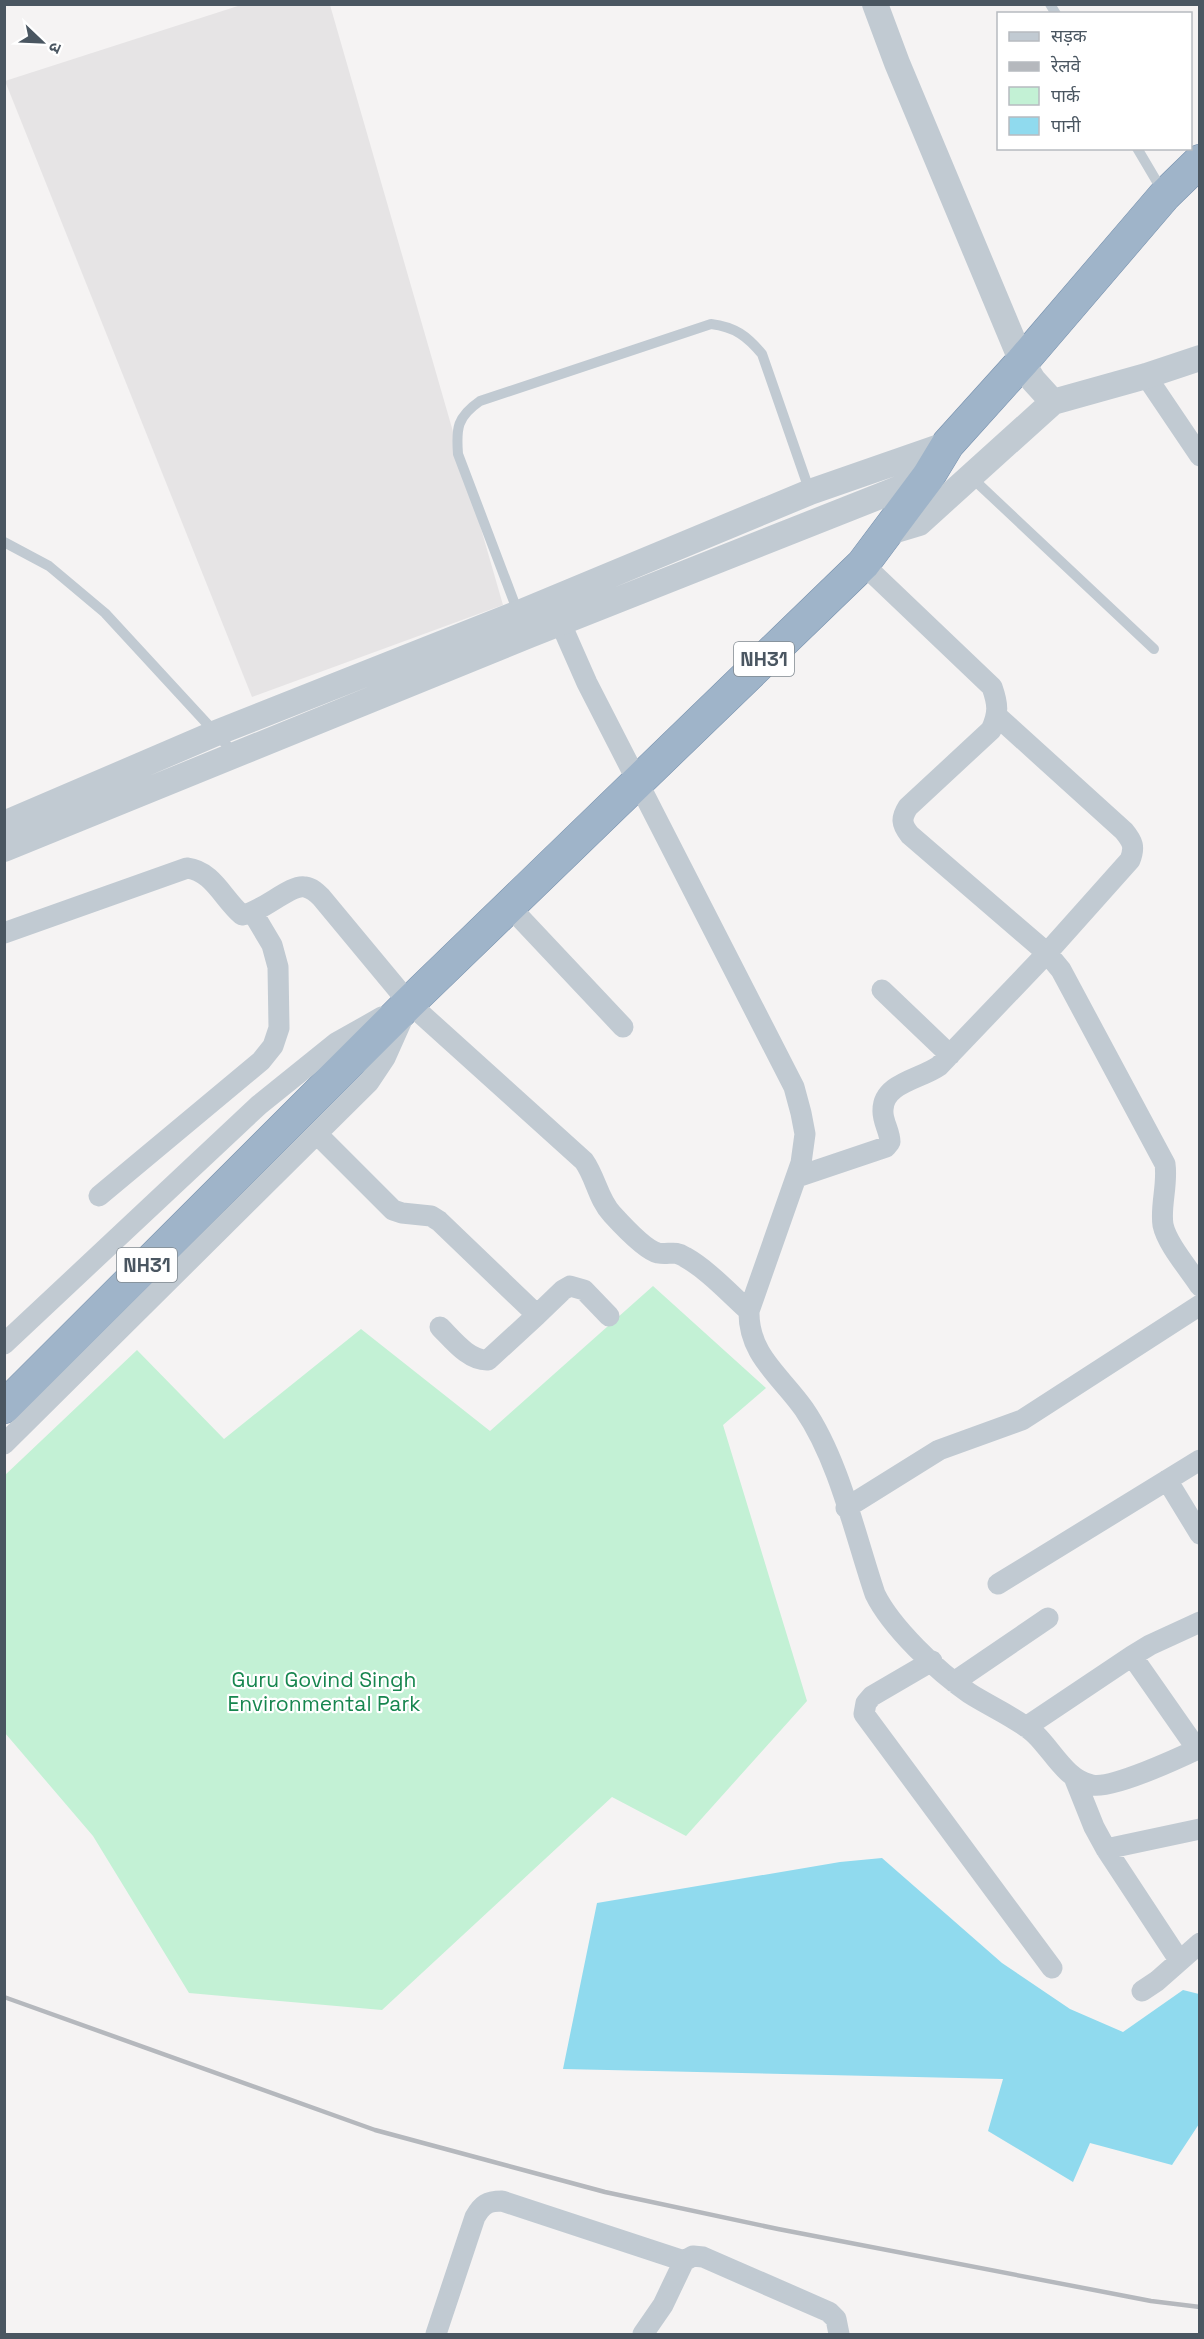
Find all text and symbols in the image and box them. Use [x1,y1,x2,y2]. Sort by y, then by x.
north arrow [12,12,72,72]
legend [997,12,1192,150]
text: सड़क [1051,24,1088,47]
text: उ [44,39,67,57]
text: रेलवे [1050,54,1082,77]
text: पार्क [1051,84,1081,107]
text: पानी [1051,114,1081,137]
road number: NH31 [734,642,794,676]
road number: NH31 [117,1248,177,1282]
park label: Guru Govind Singh Environmental Park [227,1666,421,1717]

